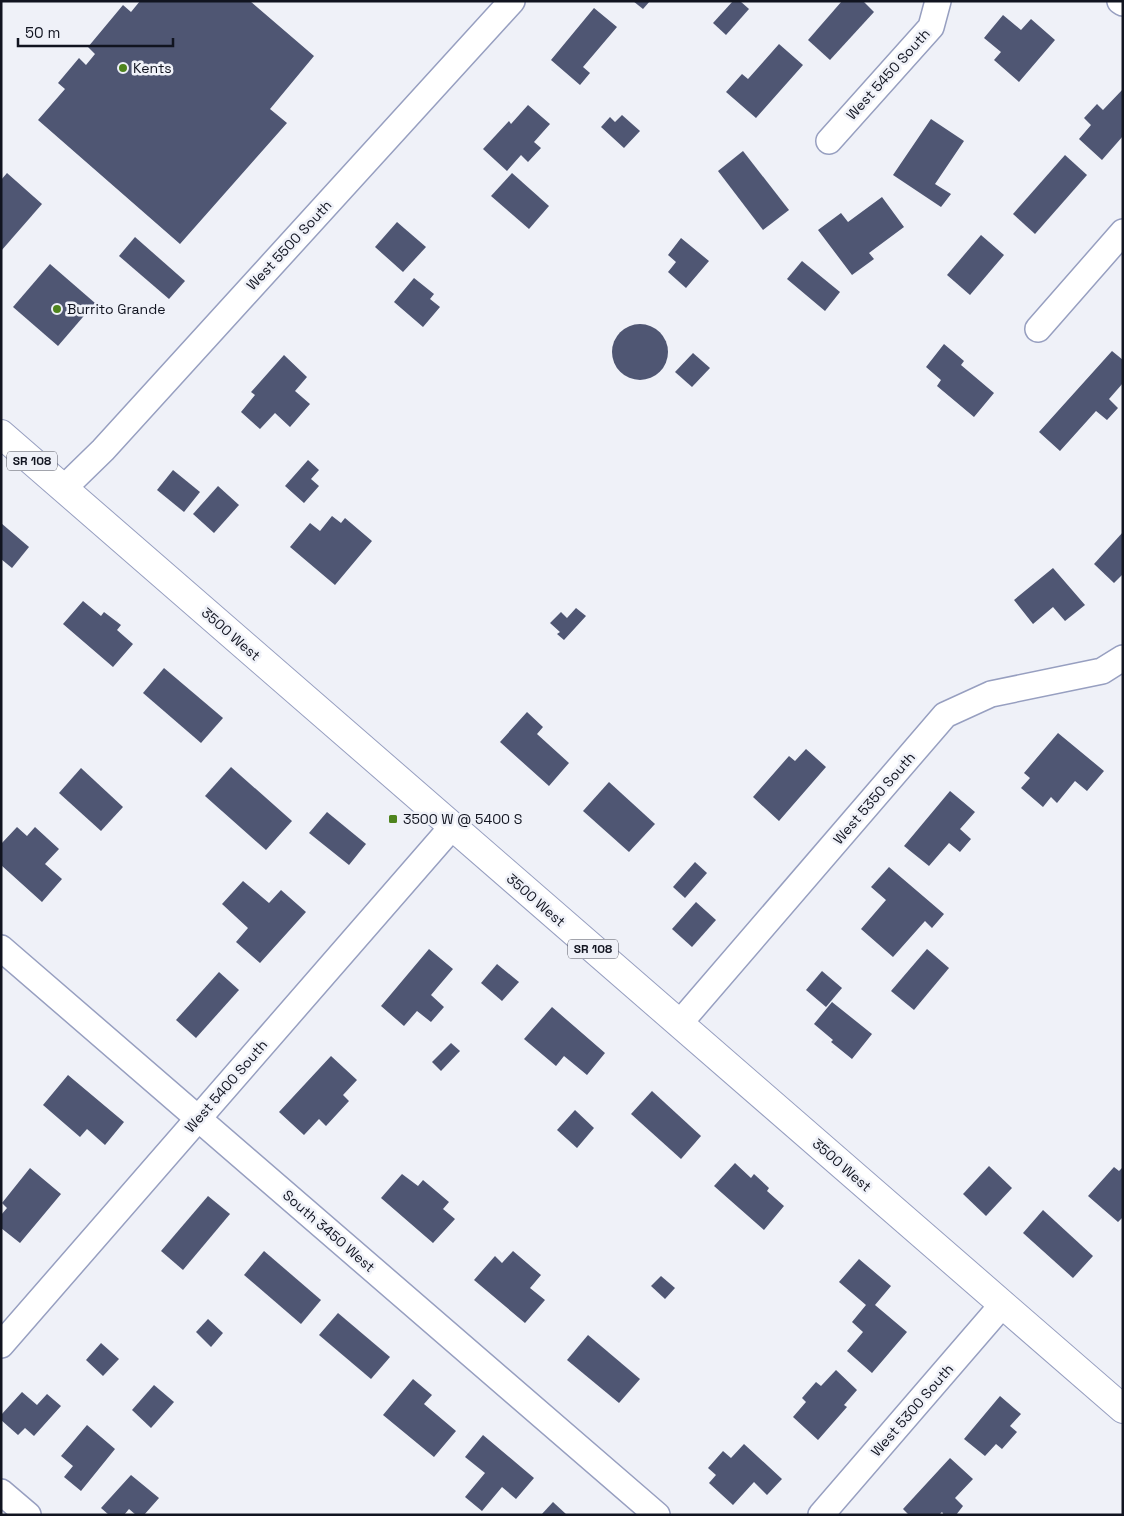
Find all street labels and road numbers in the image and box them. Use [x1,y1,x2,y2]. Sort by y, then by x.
street label: West 5450 South [842,25,934,123]
street label: West 5500 South [243,196,335,294]
road number: SR 108 [7,452,57,471]
street label: 3500 West [198,603,264,665]
street label: West 5350 South [829,748,919,848]
street label: 3500 West [503,869,569,931]
road number: SR 108 [568,940,618,959]
street label: West 5400 South [181,1036,271,1136]
street label: 3500 West [809,1134,875,1196]
street label: South 3450 West [279,1186,379,1276]
street label: West 5300 South [867,1360,957,1460]

